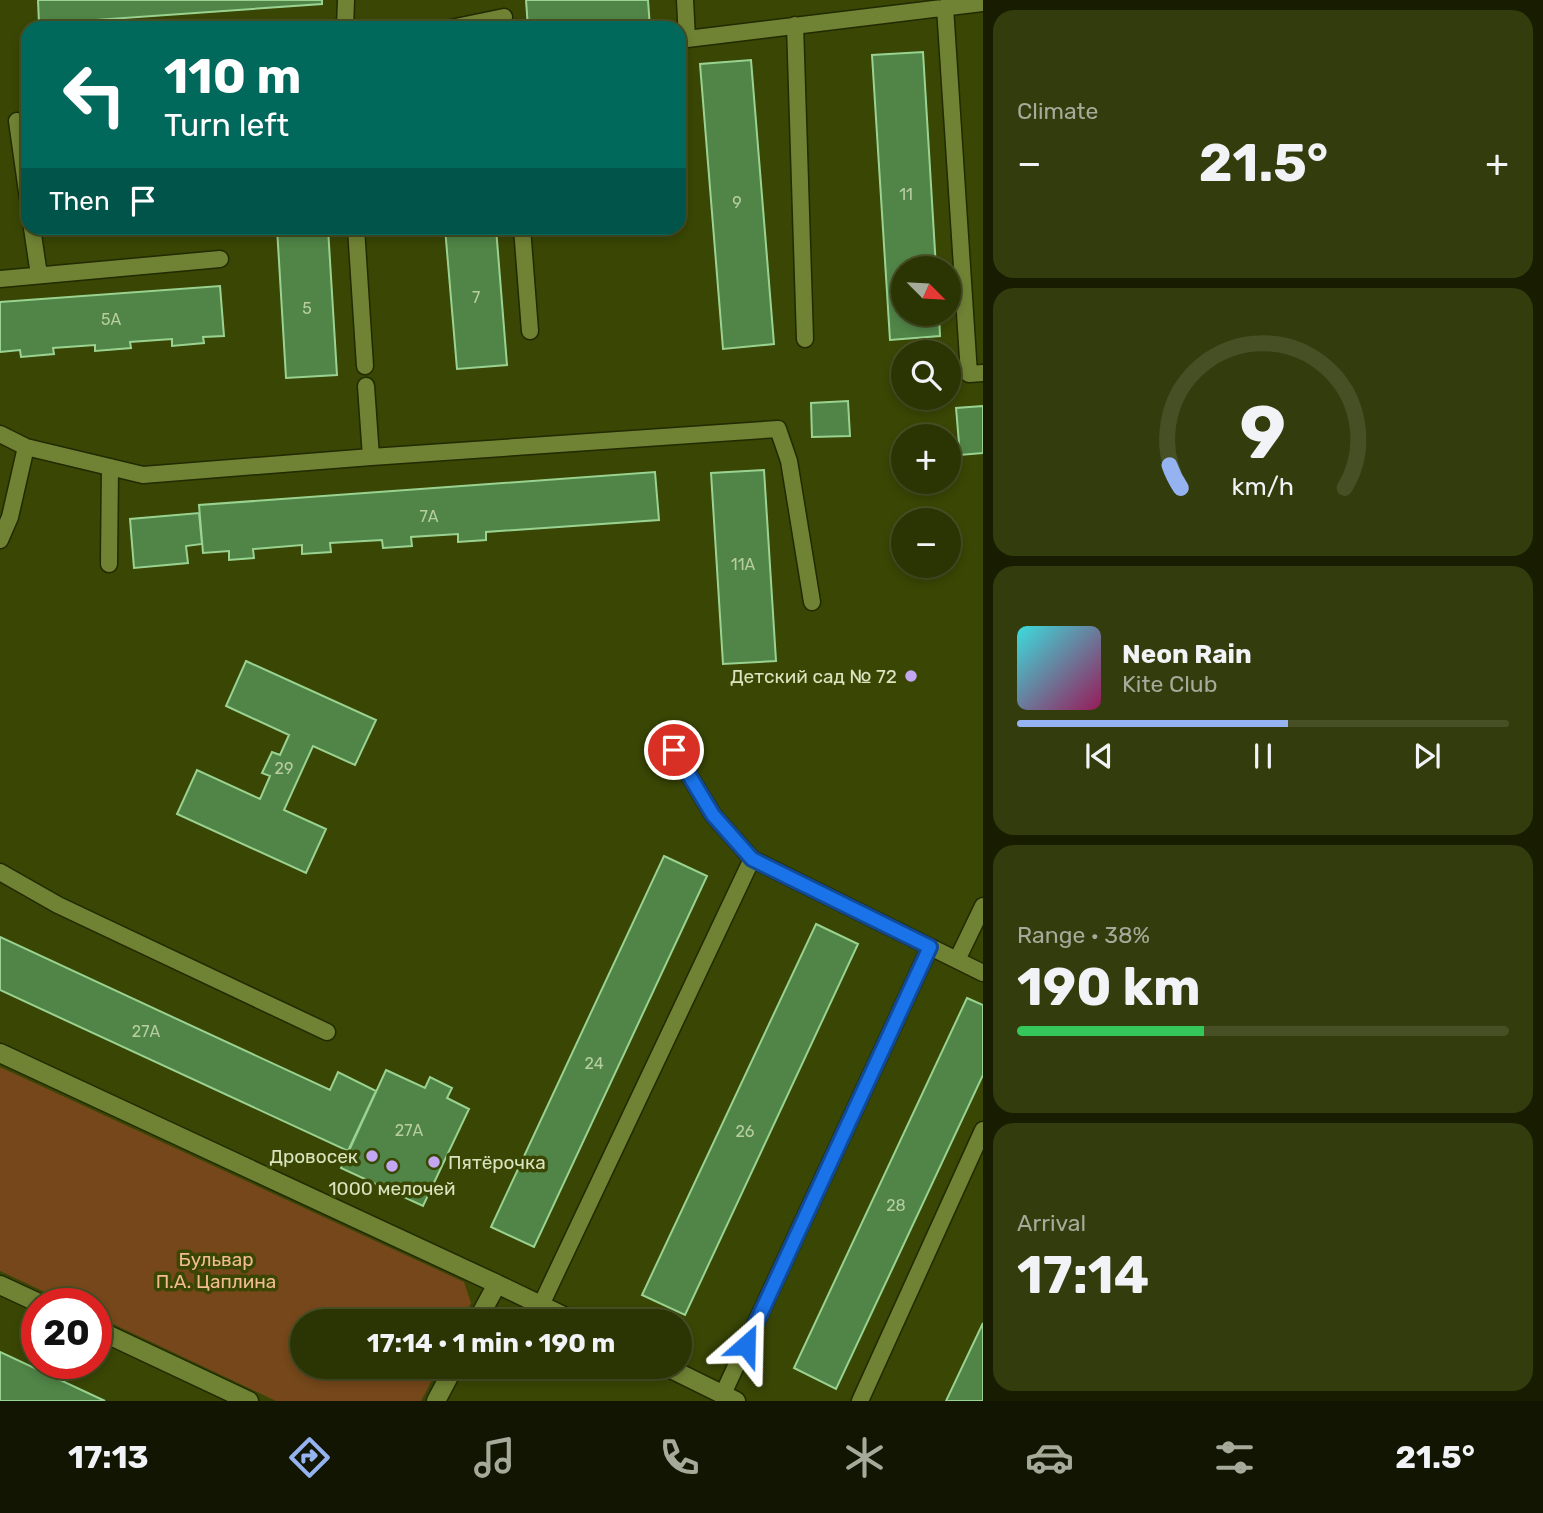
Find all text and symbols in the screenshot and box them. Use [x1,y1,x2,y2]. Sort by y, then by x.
text: 110 m [164,47,301,105]
icon: left [49,49,140,140]
text: Climate [1017,97,1098,125]
text: Turn left [164,106,289,144]
text: 21.5° [1199,132,1328,194]
text: − [1017,140,1042,186]
text: + [1485,140,1509,186]
icon: arrive [124,182,162,220]
house number: 11 [899,185,913,204]
text: Then [49,186,110,217]
house number: 9 [732,193,742,212]
north arrow [891,256,961,326]
map controls [891,256,961,578]
house number: 7 [472,288,480,307]
house number: 5 [302,299,312,318]
house number: 5А [101,310,121,329]
button: search [891,340,961,410]
text: 9 [1240,391,1286,477]
button: + [891,424,961,494]
text: km/h [1232,472,1294,501]
house number: 7А [420,507,439,526]
button: − [891,508,961,578]
house number: 11А [731,555,755,574]
text: Neon Rain [1122,639,1252,670]
place label: Детский сад № 72 [730,665,897,688]
marker: Детский сад № 72 [903,668,919,684]
text: Kite Club [1122,670,1217,698]
pin [644,720,704,780]
icon: arrive [655,731,693,769]
icon: previous [1080,737,1118,775]
icon: pause [1244,737,1282,775]
icon: next [1408,737,1446,775]
house number: 29 [275,759,293,778]
text: Range · 38% [1017,921,1150,949]
text: 190 km [1017,956,1201,1018]
house number: 27А [132,1022,160,1041]
house number: 24 [584,1054,604,1073]
house number: 27А [395,1121,423,1140]
house number: 26 [735,1122,755,1141]
place label: Дровосек [269,1145,358,1168]
marker: Дровосек [364,1148,380,1164]
place label: Пятёрочка [448,1151,546,1174]
marker: Пятёрочка [426,1154,442,1170]
marker: 1000 мелочей [384,1158,400,1174]
place label: 1000 мелочей [328,1177,456,1200]
house number: 28 [886,1196,906,1215]
text: Arrival [1017,1209,1086,1237]
text: 17:14 [1017,1244,1149,1306]
park label: Бульвар П.А. Цаплина [156,1248,276,1293]
speed limit sign: 20 [21,1288,112,1379]
position arrow [709,1308,783,1382]
text: 17:14 · 1 min · 190 m [367,1328,615,1359]
icon: directions [285,1433,334,1482]
icon: music [470,1433,519,1482]
icon: phone [655,1433,704,1482]
icon: climate [840,1433,889,1482]
icon: car [1025,1433,1074,1482]
icon: filters [1210,1433,1259,1482]
text: 17:13 [68,1438,149,1476]
text: 21.5° [1395,1438,1475,1476]

